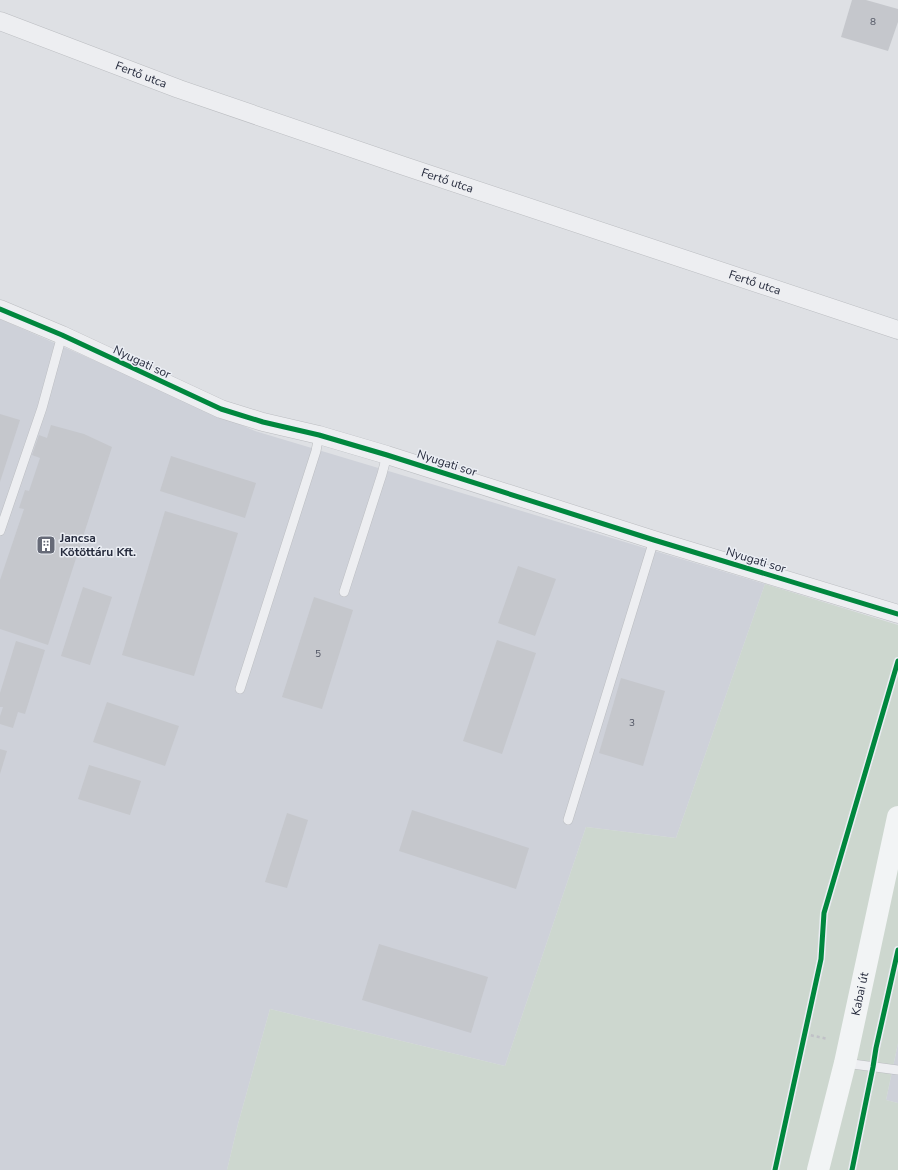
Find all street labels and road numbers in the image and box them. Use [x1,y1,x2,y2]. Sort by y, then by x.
street label: Fertő utca [113,58,169,92]
street label: Fertő utca [419,164,476,197]
street label: Fertő utca [727,266,783,299]
street label: Nyugati sor [111,342,174,383]
street label: Nyugati sor [415,446,480,480]
street label: Nyugati sor [724,543,789,577]
street label: Kabai út [847,970,873,1017]

